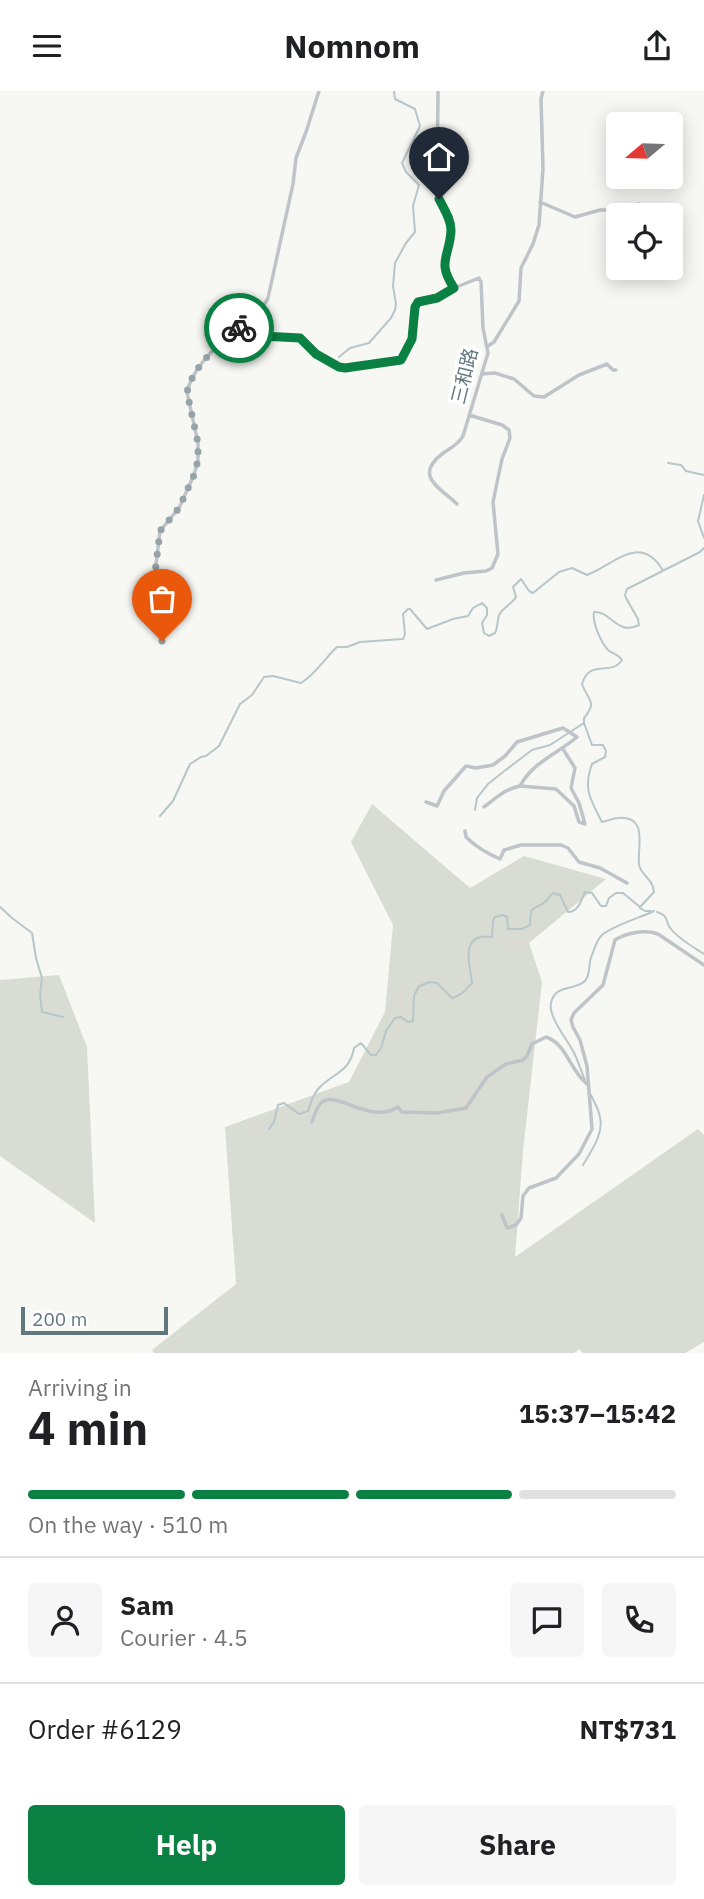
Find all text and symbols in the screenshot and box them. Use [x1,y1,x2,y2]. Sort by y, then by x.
text: Nomnom [284,25,420,67]
icon: menu [28,27,66,65]
icon: share [638,27,676,65]
north arrow [606,112,682,189]
map controls [606,112,683,280]
pin [409,127,469,199]
icon: home [420,138,458,176]
button: locate [606,203,683,280]
courier [204,293,274,363]
icon: bike [220,309,258,347]
street label: 三和路 [445,345,483,407]
pin [132,569,192,641]
icon: bag [143,580,181,618]
scale bar [21,1304,168,1336]
text: 200 m [32,1307,87,1331]
text: Arriving in [28,1372,132,1402]
text: 15:37–15:42 [519,1396,676,1430]
text: 4 min [28,1398,148,1458]
text: On the way · 510 m [28,1509,228,1539]
button: person [28,1583,102,1657]
button: chat [510,1583,584,1657]
button: phone [602,1583,676,1657]
text: Sam [120,1588,174,1622]
text: Courier · 4.5 [120,1622,248,1652]
text: Order #6129 [28,1712,182,1746]
text: NT$731 [580,1712,676,1746]
button: Help [28,1805,345,1885]
button: Share [359,1805,676,1885]

